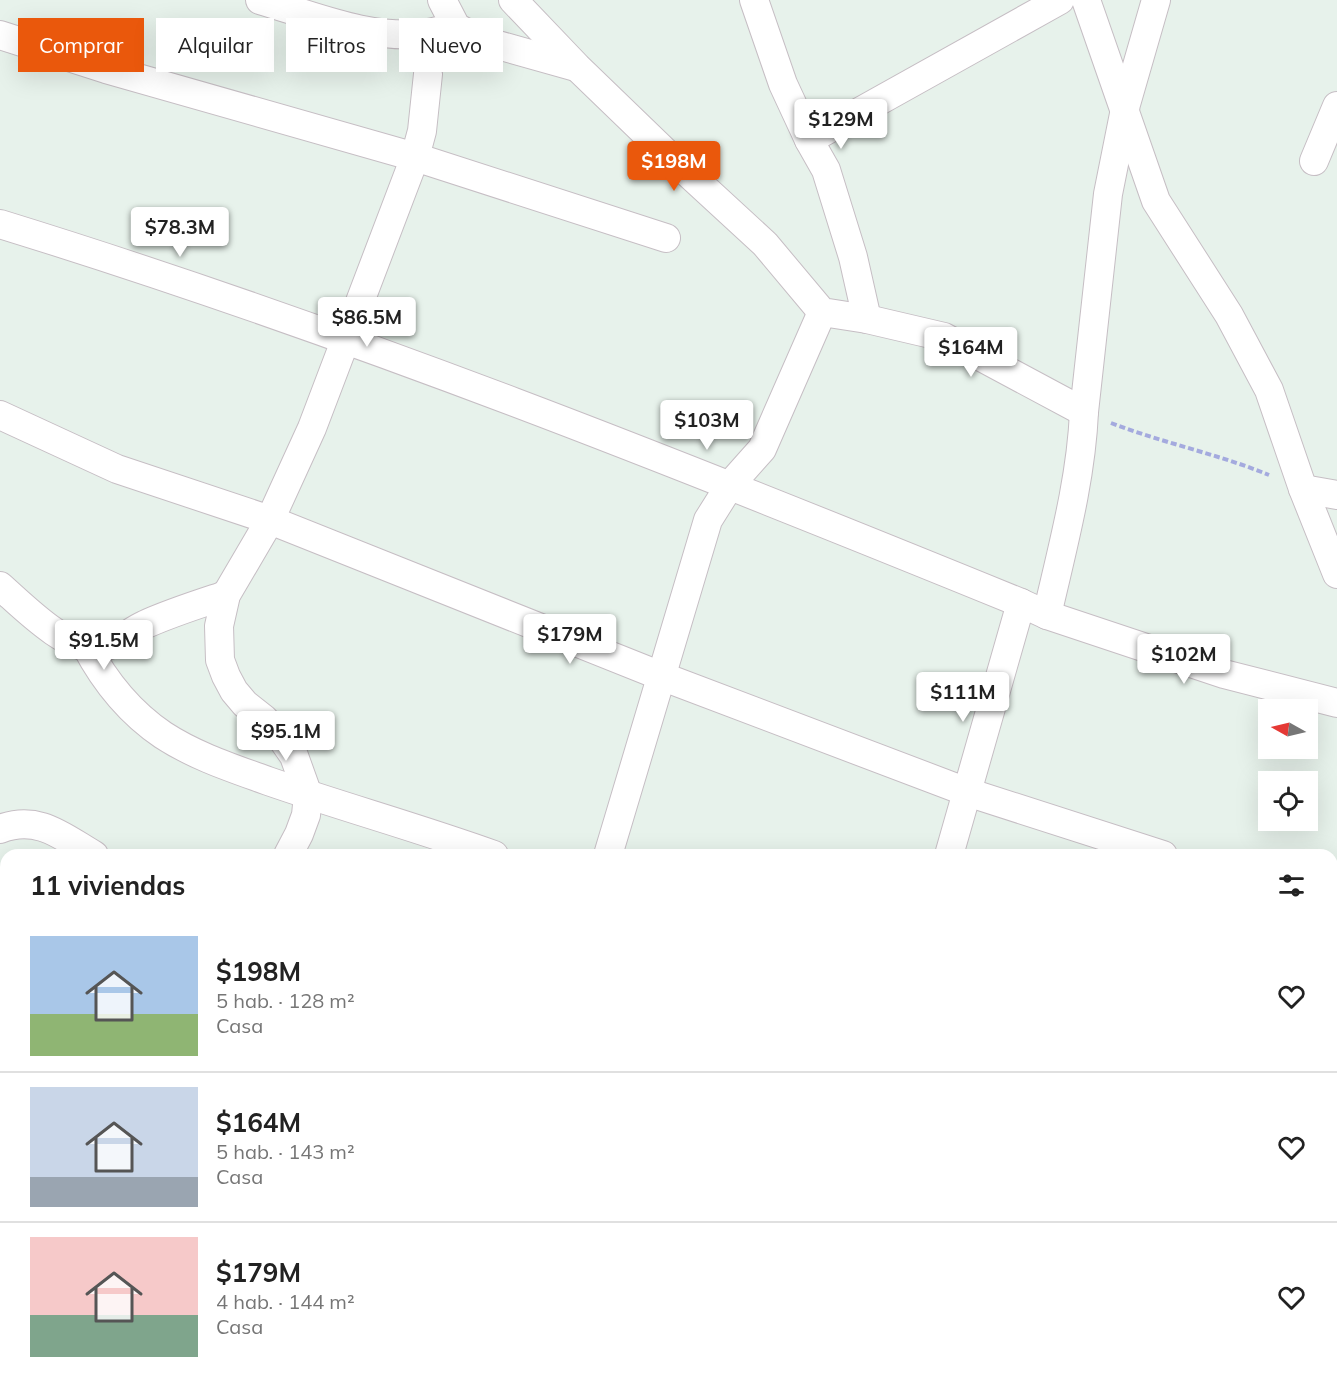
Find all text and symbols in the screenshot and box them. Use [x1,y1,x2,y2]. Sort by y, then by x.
chip: Comprar [18,18,144,72]
chip: Alquilar [156,18,274,72]
chip: Filtros [286,18,387,72]
chip: Nuevo [399,18,503,72]
pin: $129M [799,99,883,150]
text: $129M [808,106,874,131]
pin: $198M [632,141,716,192]
text: $198M [641,148,707,173]
pin: $78.3M [131,207,229,258]
text: $78.3M [145,214,215,239]
pin: $86.5M [318,297,416,348]
text: $86.5M [332,304,402,329]
pin: $164M [929,327,1013,378]
text: $164M [938,334,1004,359]
pin: $103M [665,400,749,451]
text: $103M [674,407,740,432]
pin: $179M [528,614,612,665]
pin: $91.5M [55,620,153,671]
text: $179M [537,621,603,646]
text: $91.5M [69,627,139,652]
pin: $102M [1142,634,1226,685]
text: $102M [1151,641,1217,666]
pin: $111M [921,672,1005,723]
text: $111M [930,679,996,704]
north arrow [1258,699,1318,759]
map controls [1258,699,1318,831]
pin: $95.1M [237,711,335,762]
text: $95.1M [251,718,321,743]
button: locate [1258,771,1318,831]
text: 11 viviendas [30,869,185,902]
icon: filters [1275,869,1308,902]
text: $198M [216,955,301,988]
icon: home [78,960,150,1032]
icon: heart [1275,980,1308,1013]
text: 5 hab. · 128 m² [216,988,355,1013]
text: Casa [216,1013,263,1038]
text: $164M [216,1106,301,1139]
icon: home [78,1111,150,1183]
icon: heart [1275,1131,1308,1164]
text: 5 hab. · 143 m² [216,1139,355,1164]
text: Casa [216,1164,263,1189]
text: $179M [216,1256,301,1289]
icon: home [78,1261,150,1333]
icon: heart [1275,1281,1308,1314]
text: 4 hab. · 144 m² [216,1289,355,1314]
text: Casa [216,1314,263,1339]

